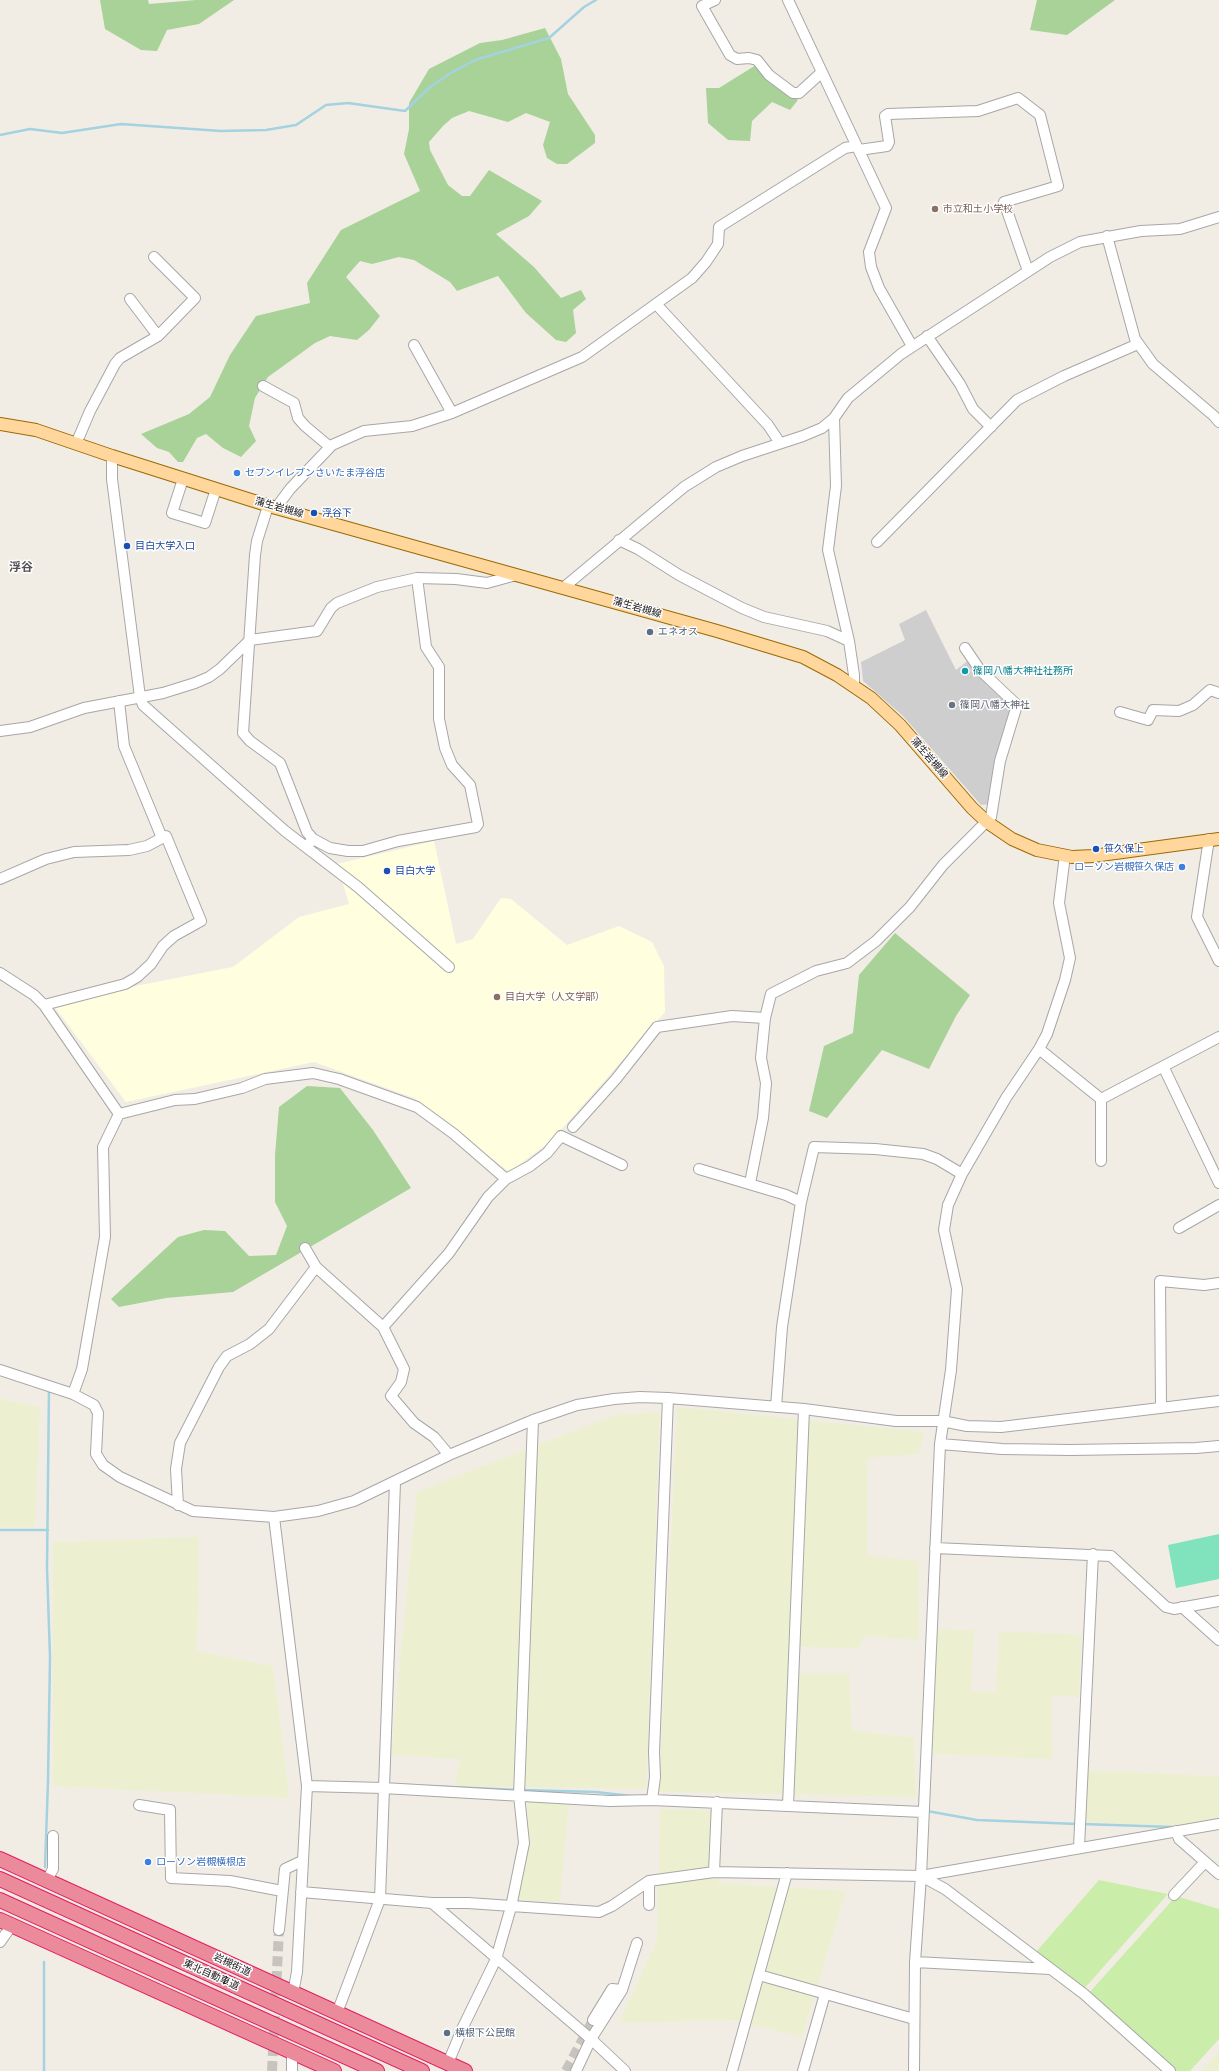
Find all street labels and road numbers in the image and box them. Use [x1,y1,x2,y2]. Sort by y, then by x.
street label: 蒲生岩槻線 [253,495,305,521]
street label: 蒲生岩槻線 [611,595,663,621]
street label: 蒲生岩槻線 [908,735,950,781]
street label: 岩槻街道 [211,1951,253,1979]
street label: 東北自動車道 [181,1957,241,1993]

